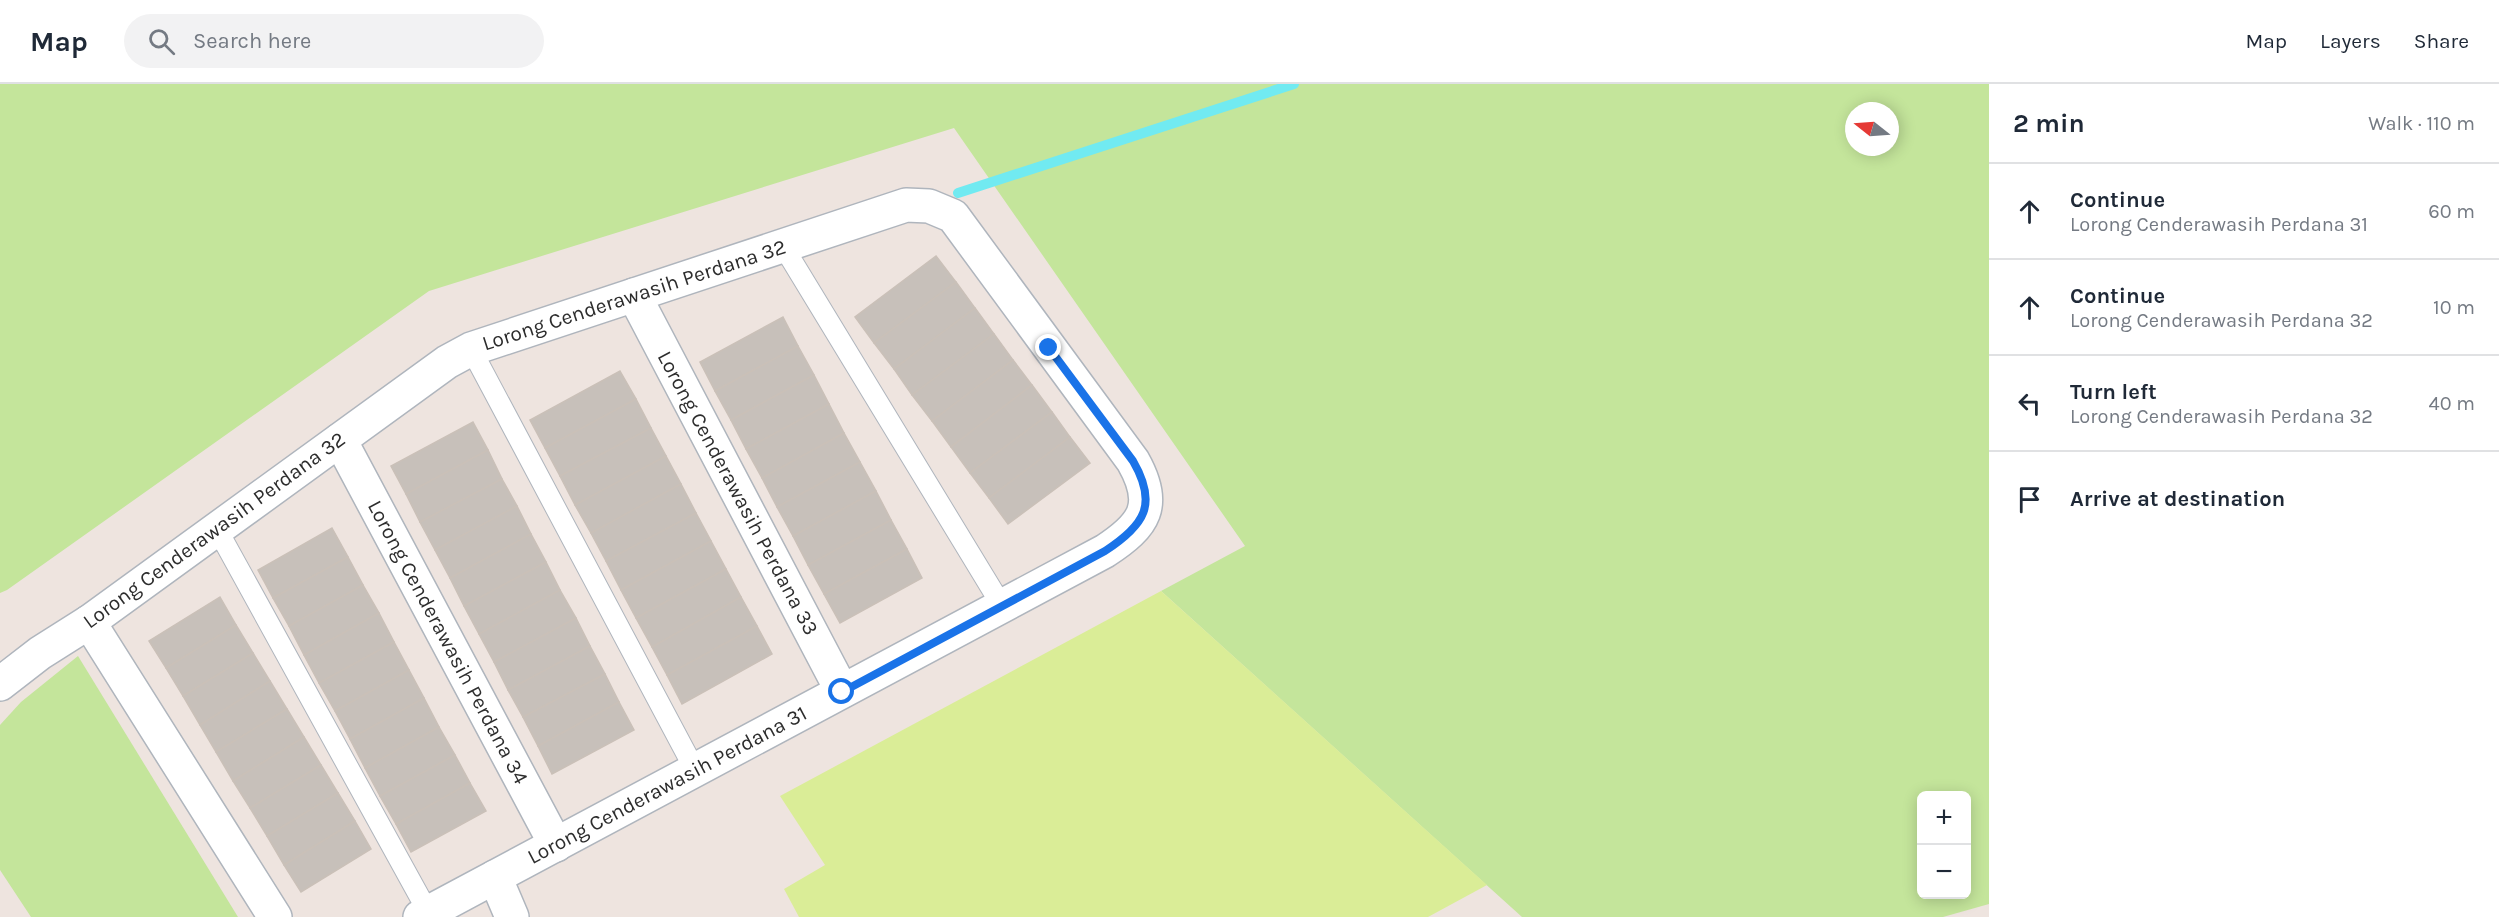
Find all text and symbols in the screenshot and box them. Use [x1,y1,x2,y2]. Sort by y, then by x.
search box [124,14,544,68]
text: Map [30,25,88,58]
icon: search [145,25,178,58]
text: Search here [193,28,311,54]
text: Map [2245,29,2287,53]
text: Layers [2320,29,2381,53]
text: Share [2414,29,2469,53]
north arrow [1845,102,1899,156]
text: 2 min [2013,108,2085,139]
text: Walk · 110 m [2368,112,2475,135]
text: Continue [2070,187,2165,213]
icon: ahead [2013,195,2046,228]
text: 60 m [2428,200,2475,223]
text: Lorong Cenderawasih Perdana 31 [2070,213,2368,236]
street label: Lorong Cenderawasih Perdana 32 [479,234,789,356]
text: Continue [2070,283,2165,309]
icon: ahead [2013,291,2046,324]
text: 10 m [2433,296,2475,319]
text: Lorong Cenderawasih Perdana 32 [2070,309,2373,332]
route end [1035,334,1061,360]
street label: Lorong Cenderawasih Perdana 33 [653,347,823,639]
text: Turn left [2070,379,2157,405]
icon: left [2013,387,2046,420]
text: 40 m [2429,392,2475,415]
text: Lorong Cenderawasih Perdana 32 [2070,405,2373,428]
street label: Lorong Cenderawasih Perdana 32 [78,427,350,633]
icon: arrive [2013,483,2046,516]
text: Arrive at destination [2070,486,2285,512]
street label: Lorong Cenderawasih Perdana 34 [363,496,533,788]
route start [828,678,854,704]
street label: Lorong Cenderawasih Perdana 31 [523,701,811,869]
map controls [1917,791,1971,899]
button: + [1917,791,1971,845]
button: − [1917,845,1971,899]

